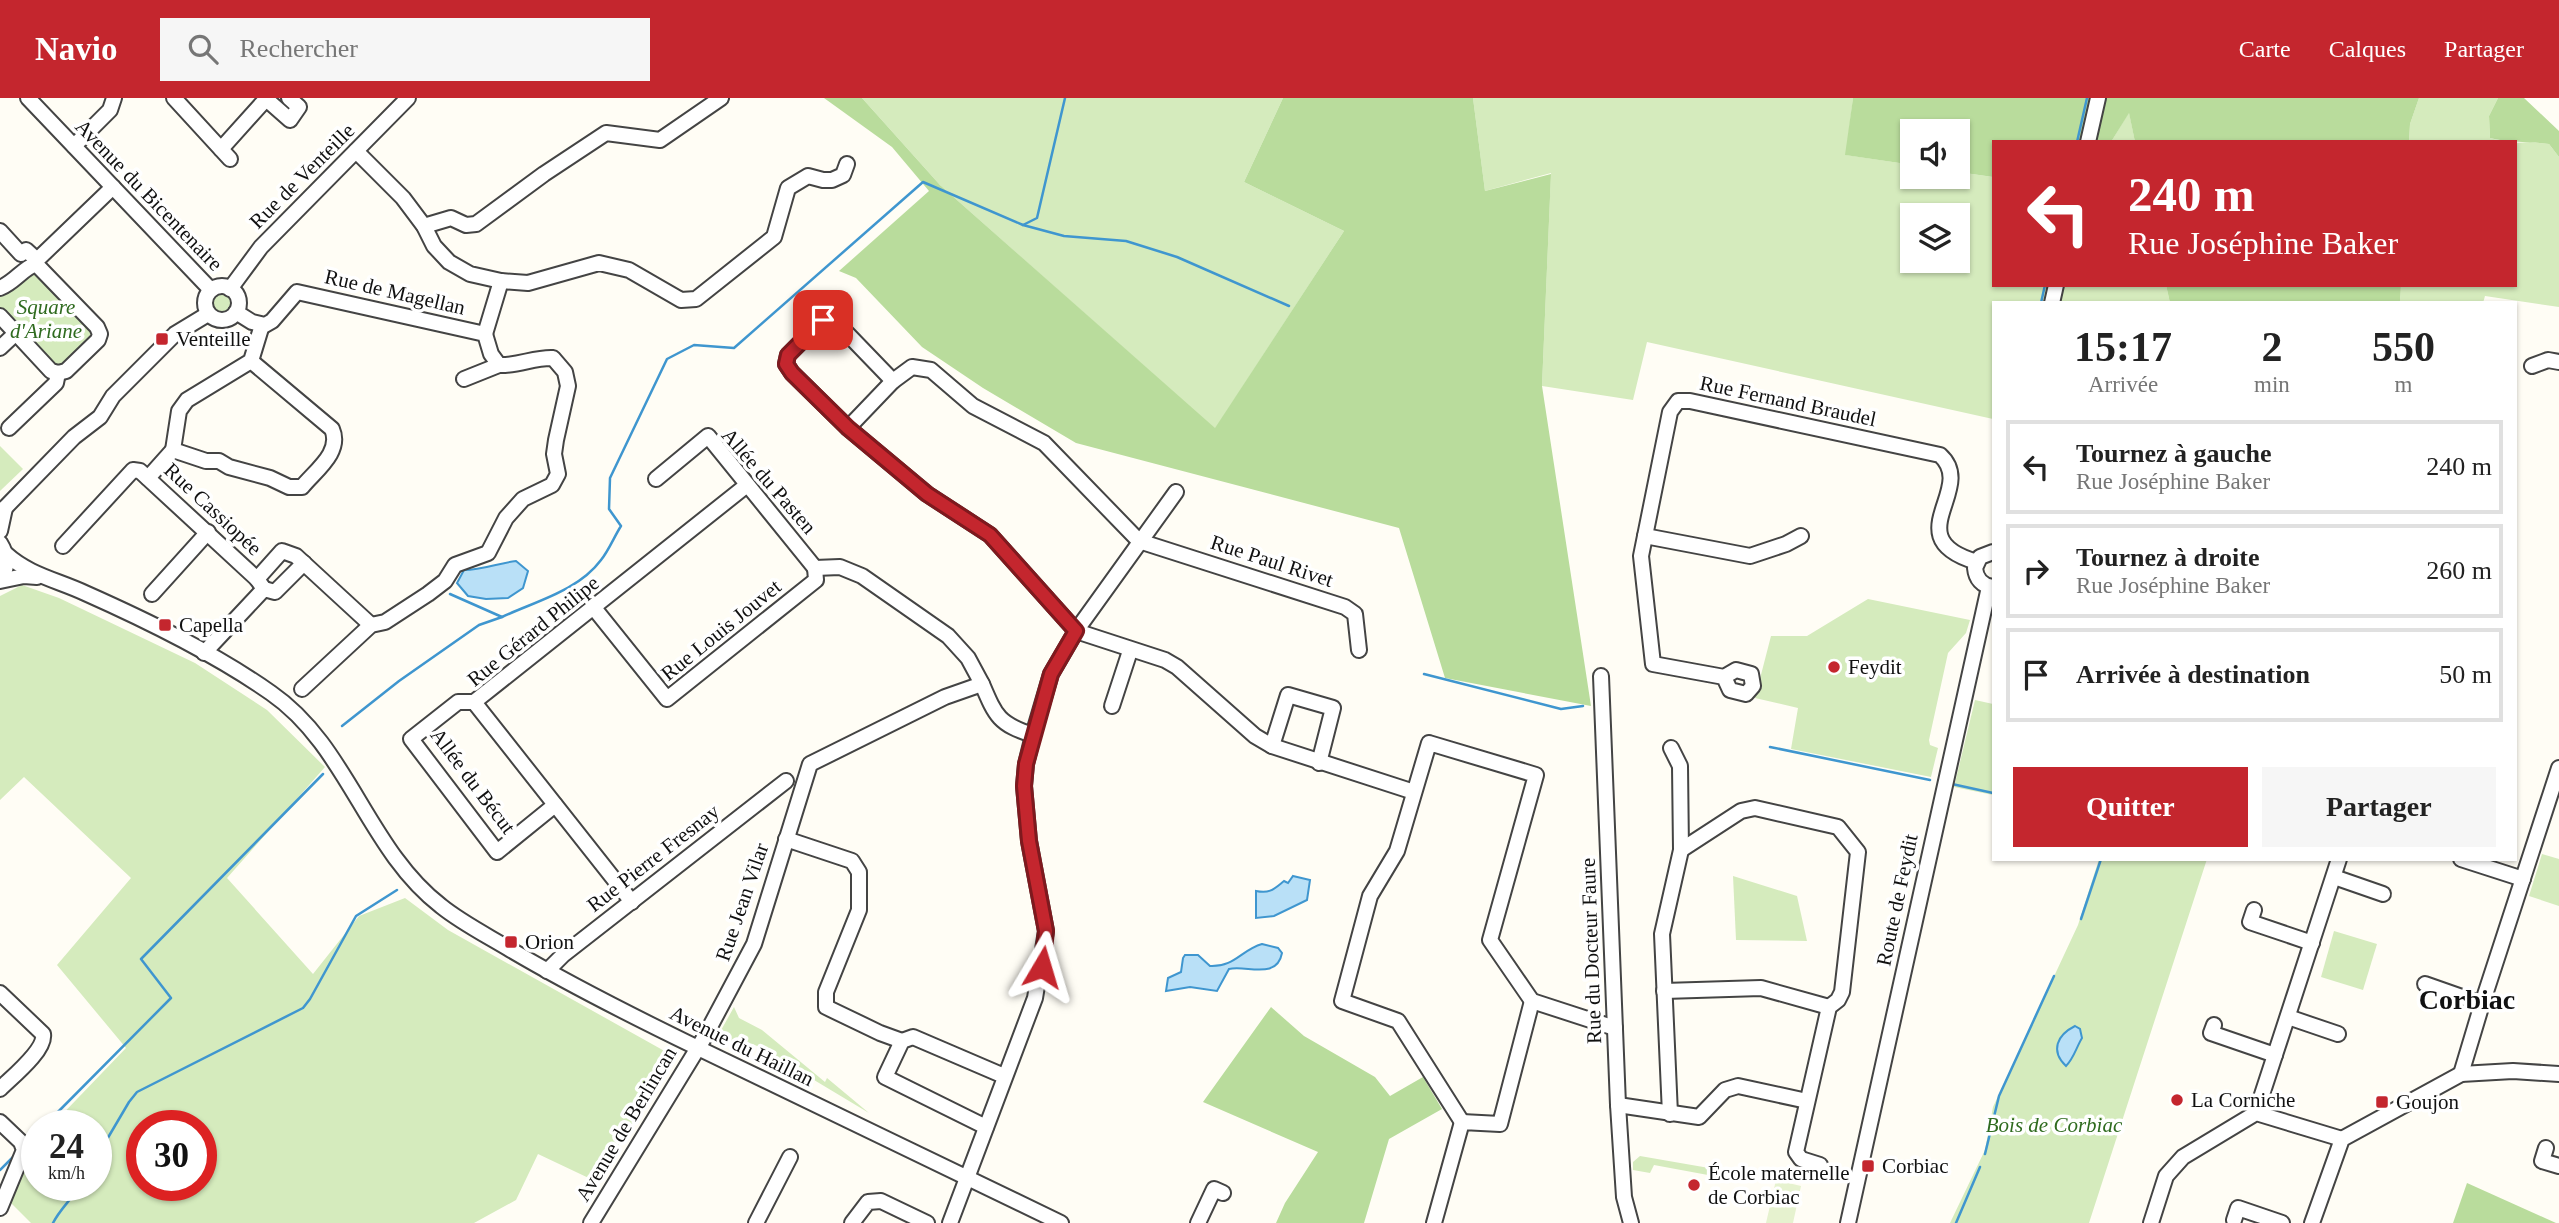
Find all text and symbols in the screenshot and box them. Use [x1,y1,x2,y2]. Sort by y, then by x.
search box [160,18,650,81]
icon: search [184,30,222,68]
text: Navio [35,31,118,67]
text: Rechercher [240,34,358,63]
text: Carte [2239,36,2291,62]
text: Calques [2329,36,2406,62]
text: Partager [2444,36,2524,62]
street label: Avenue du Bicentenaire [70,114,228,276]
street label: Rue de Venteille [245,119,359,233]
map controls [1900,119,1970,273]
button: sound [1900,119,1970,189]
text: 240 m [2128,167,2255,222]
icon: left [2013,168,2104,259]
button: layers [1900,203,1970,273]
text: Rue Joséphine Baker [2128,225,2398,261]
street label: Rue de Magellan [322,264,468,320]
pin [793,290,853,350]
park label: Square d'Ariane [10,295,82,343]
icon: arrive [804,301,842,339]
text: 15:17 [2074,324,2172,370]
text: 2 [2261,324,2282,370]
text: 550 [2372,324,2435,370]
place label: Venteille [176,327,251,351]
marker: Venteille [154,331,170,347]
street label: Rue Fernand Braudel [1698,371,1878,431]
text: Arrivée [2088,372,2158,397]
text: min [2254,372,2290,397]
text: m [2394,372,2412,397]
street label: Allée du Pasten [717,423,822,539]
text: Tournez à gauche [2076,439,2272,468]
icon: left [2017,448,2055,486]
text: 240 m [2426,452,2492,481]
street label: Rue Cassiopée [159,458,267,560]
text: Rue Joséphine Baker [2076,469,2270,494]
street label: Rue Paul Rivet [1208,530,1336,592]
text: Tournez à droite [2076,543,2259,572]
icon: right [2017,552,2055,590]
text: 260 m [2426,556,2492,585]
street label: Rue Gérard Philipe [462,571,604,691]
text: Rue Joséphine Baker [2076,573,2270,598]
street label: Rue Louis Jouvet [656,574,786,686]
place label: Capella [179,613,244,637]
marker: Capella [157,617,173,633]
place label: Feydit [1848,655,1902,679]
icon: arrive [2017,656,2055,694]
marker: Feydit [1826,659,1842,675]
text: Arrivée à destination [2076,660,2310,689]
text: 50 m [2439,660,2492,689]
street label: Allée du Bécut [426,723,521,839]
button: Quitter [2013,767,2248,847]
button: Partager [2262,767,2496,847]
street label: Rue Pierre Fresnay [582,799,724,917]
street label: Route de Feydit [1871,832,1923,968]
street label: Rue Jean Vilar [711,840,773,964]
street label: Rue du Docteur Faure [1576,858,1606,1044]
place label: Orion [525,930,574,954]
position arrow [1005,930,1079,1004]
marker: Orion [503,934,519,950]
district label: Corbiac [2419,984,2515,1015]
street label: Avenue du Haillan [666,1001,818,1091]
street label: Avenue de Berlincan [570,1042,682,1205]
place label: La Corniche [2191,1088,2295,1112]
place label: Goujon [2396,1090,2460,1114]
marker: La Corniche [2169,1092,2185,1108]
marker: Goujon [2374,1094,2390,1110]
speed limit sign: 30 [126,1110,217,1201]
park label: Bois de Corbiac [1986,1113,2123,1137]
text: 24 [49,1127,84,1166]
place label: Corbiac [1882,1154,1948,1178]
marker: Corbiac [1860,1158,1876,1174]
place label: École maternelle de Corbiac [1708,1161,1850,1209]
text: km/h [48,1163,85,1183]
marker: École maternelle de Corbiac [1686,1177,1702,1193]

